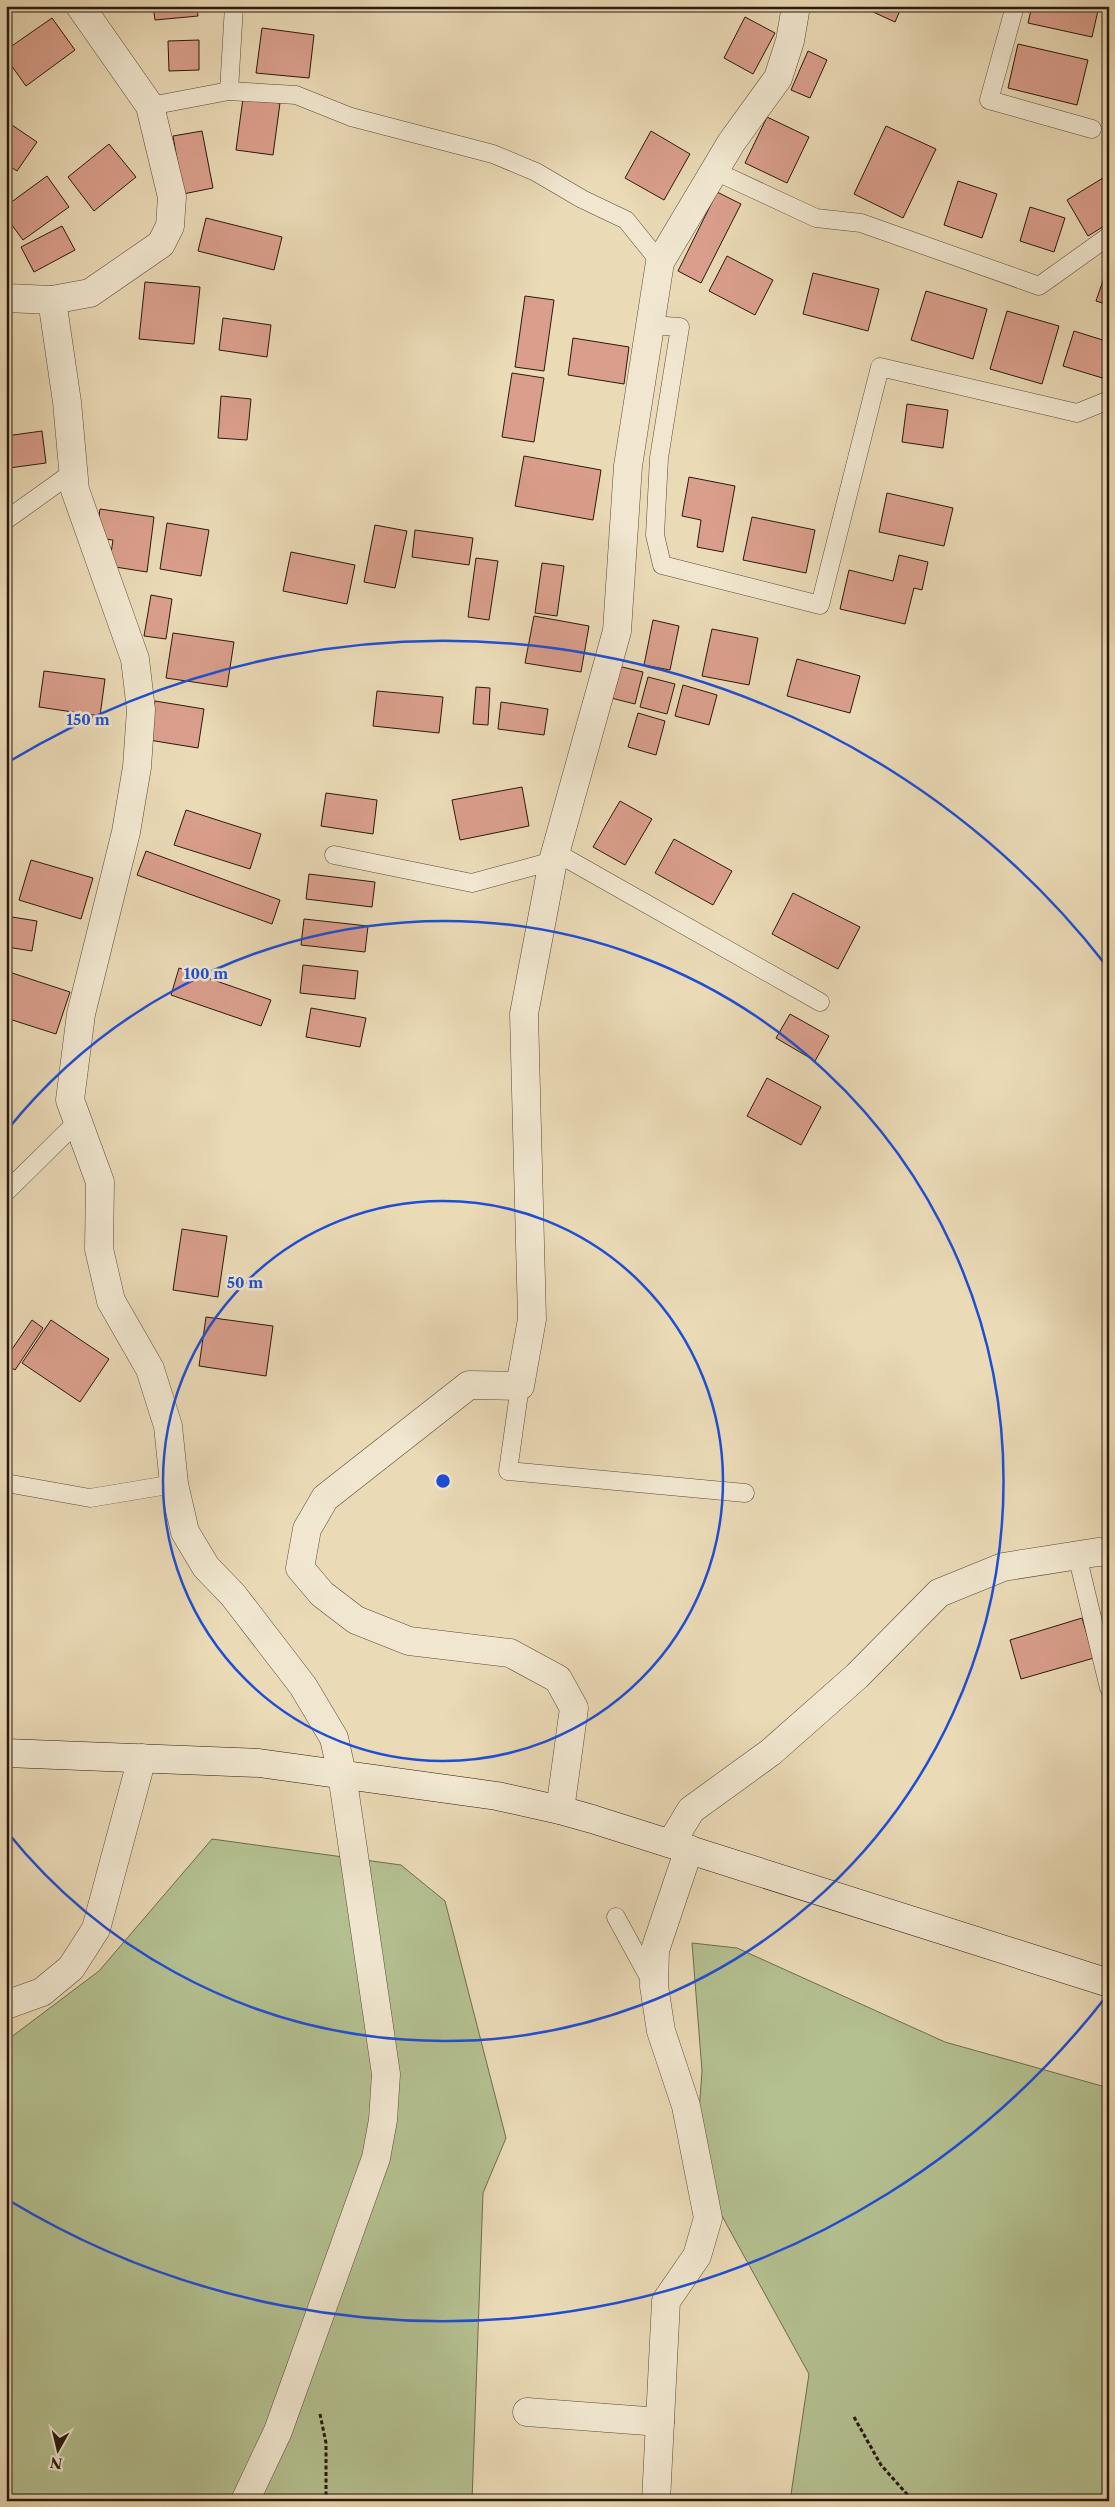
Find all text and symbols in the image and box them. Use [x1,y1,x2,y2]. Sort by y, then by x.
text: 150 m [66,710,110,729]
text: 100 m [184,964,228,983]
text: 50 m [227,1273,263,1292]
centre of rings [434,1472,452,1490]
north arrow [32,2424,82,2474]
text: N [49,2453,63,2473]

